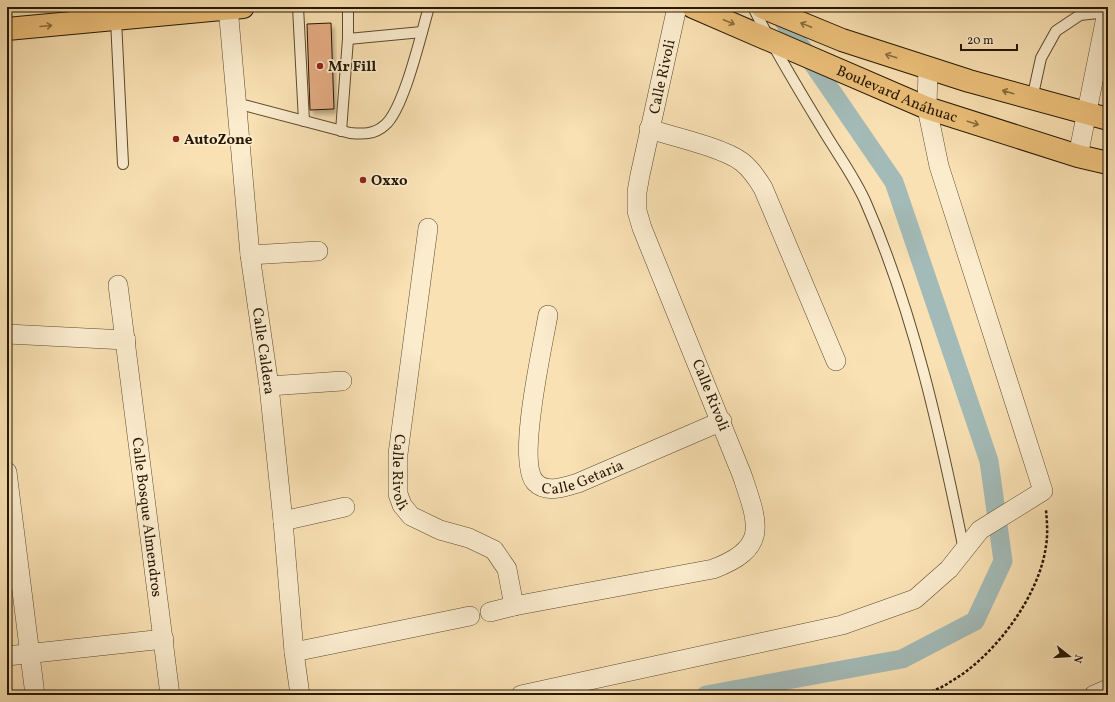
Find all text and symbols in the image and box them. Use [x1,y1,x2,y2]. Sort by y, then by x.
one-way arrow [723,19,735,26]
one-way arrow [801,21,813,28]
one-way arrow [39,22,52,29]
scale bar [961,26,1017,52]
text: 20 m [967,33,994,49]
street label: Calle Rivoli [645,38,682,116]
one-way arrow [885,52,898,59]
place label: Mr Fill [328,57,376,78]
marker: Mr Fill [315,61,325,71]
street label: Boulevard Anáhuac [833,61,960,129]
one-way arrow [1002,88,1015,95]
one-way arrow [966,120,979,127]
place label: AutoZone [184,130,253,151]
marker: AutoZone [171,134,181,144]
place label: Oxxo [371,171,408,192]
marker: Oxxo [358,175,368,185]
street label: Calle Caldera [246,306,279,396]
street label: Calle Rivoli [686,357,734,435]
street label: Calle Rivoli [386,433,412,516]
street label: Calle Bosque Almendros [125,436,166,598]
street label: Calle Getaria [539,456,627,501]
north arrow [1049,636,1089,676]
text: N [1069,652,1085,665]

